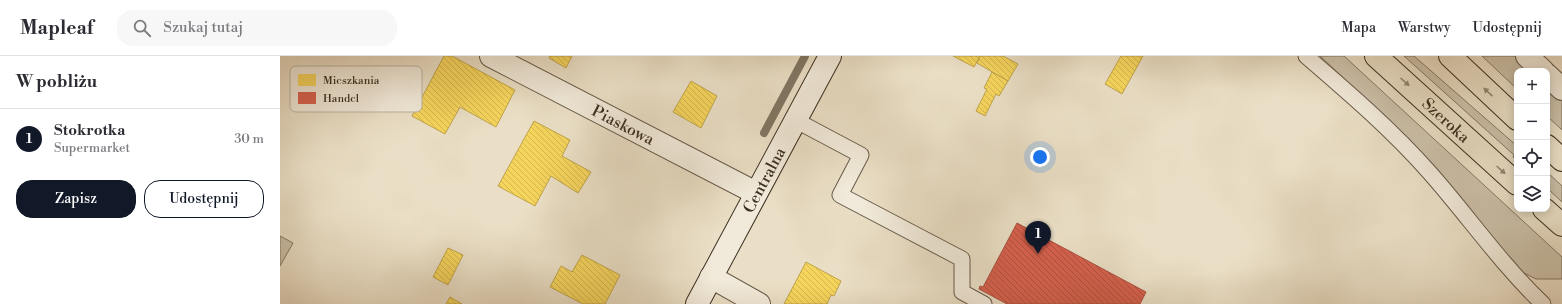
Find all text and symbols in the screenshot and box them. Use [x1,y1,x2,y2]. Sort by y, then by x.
search box [117,10,397,46]
text: Mapleaf [20,16,93,40]
icon: search [131,17,153,39]
text: Szukaj tutaj [163,18,243,37]
text: Mapa [1341,19,1376,37]
text: Warstwy [1398,19,1451,37]
text: Udostępnij [1473,19,1542,37]
legend [290,66,422,112]
map controls [1514,68,1550,212]
button: + [1514,68,1550,104]
text: W pobliżu [16,71,97,93]
text: Mieszkania [323,74,380,88]
one-way arrow [1400,78,1410,87]
one-way arrow [1484,88,1493,97]
text: Handel [323,92,360,106]
street label: Szeroka [1418,94,1474,148]
street label: Piaskowa [588,101,658,150]
button: − [1514,104,1550,140]
text: Stokrotka [54,121,125,140]
text: 1 [26,131,32,147]
text: 30 m [234,131,264,147]
text: Supermarket [54,140,130,156]
button: locate [1514,140,1550,176]
street label: Centralna [739,143,791,217]
your location [1030,147,1050,167]
one-way arrow [1496,165,1506,175]
button: layers [1514,176,1550,212]
button: Zapisz [16,180,136,218]
button: Udostępnij [144,180,264,218]
pin: 1 [1025,221,1051,254]

